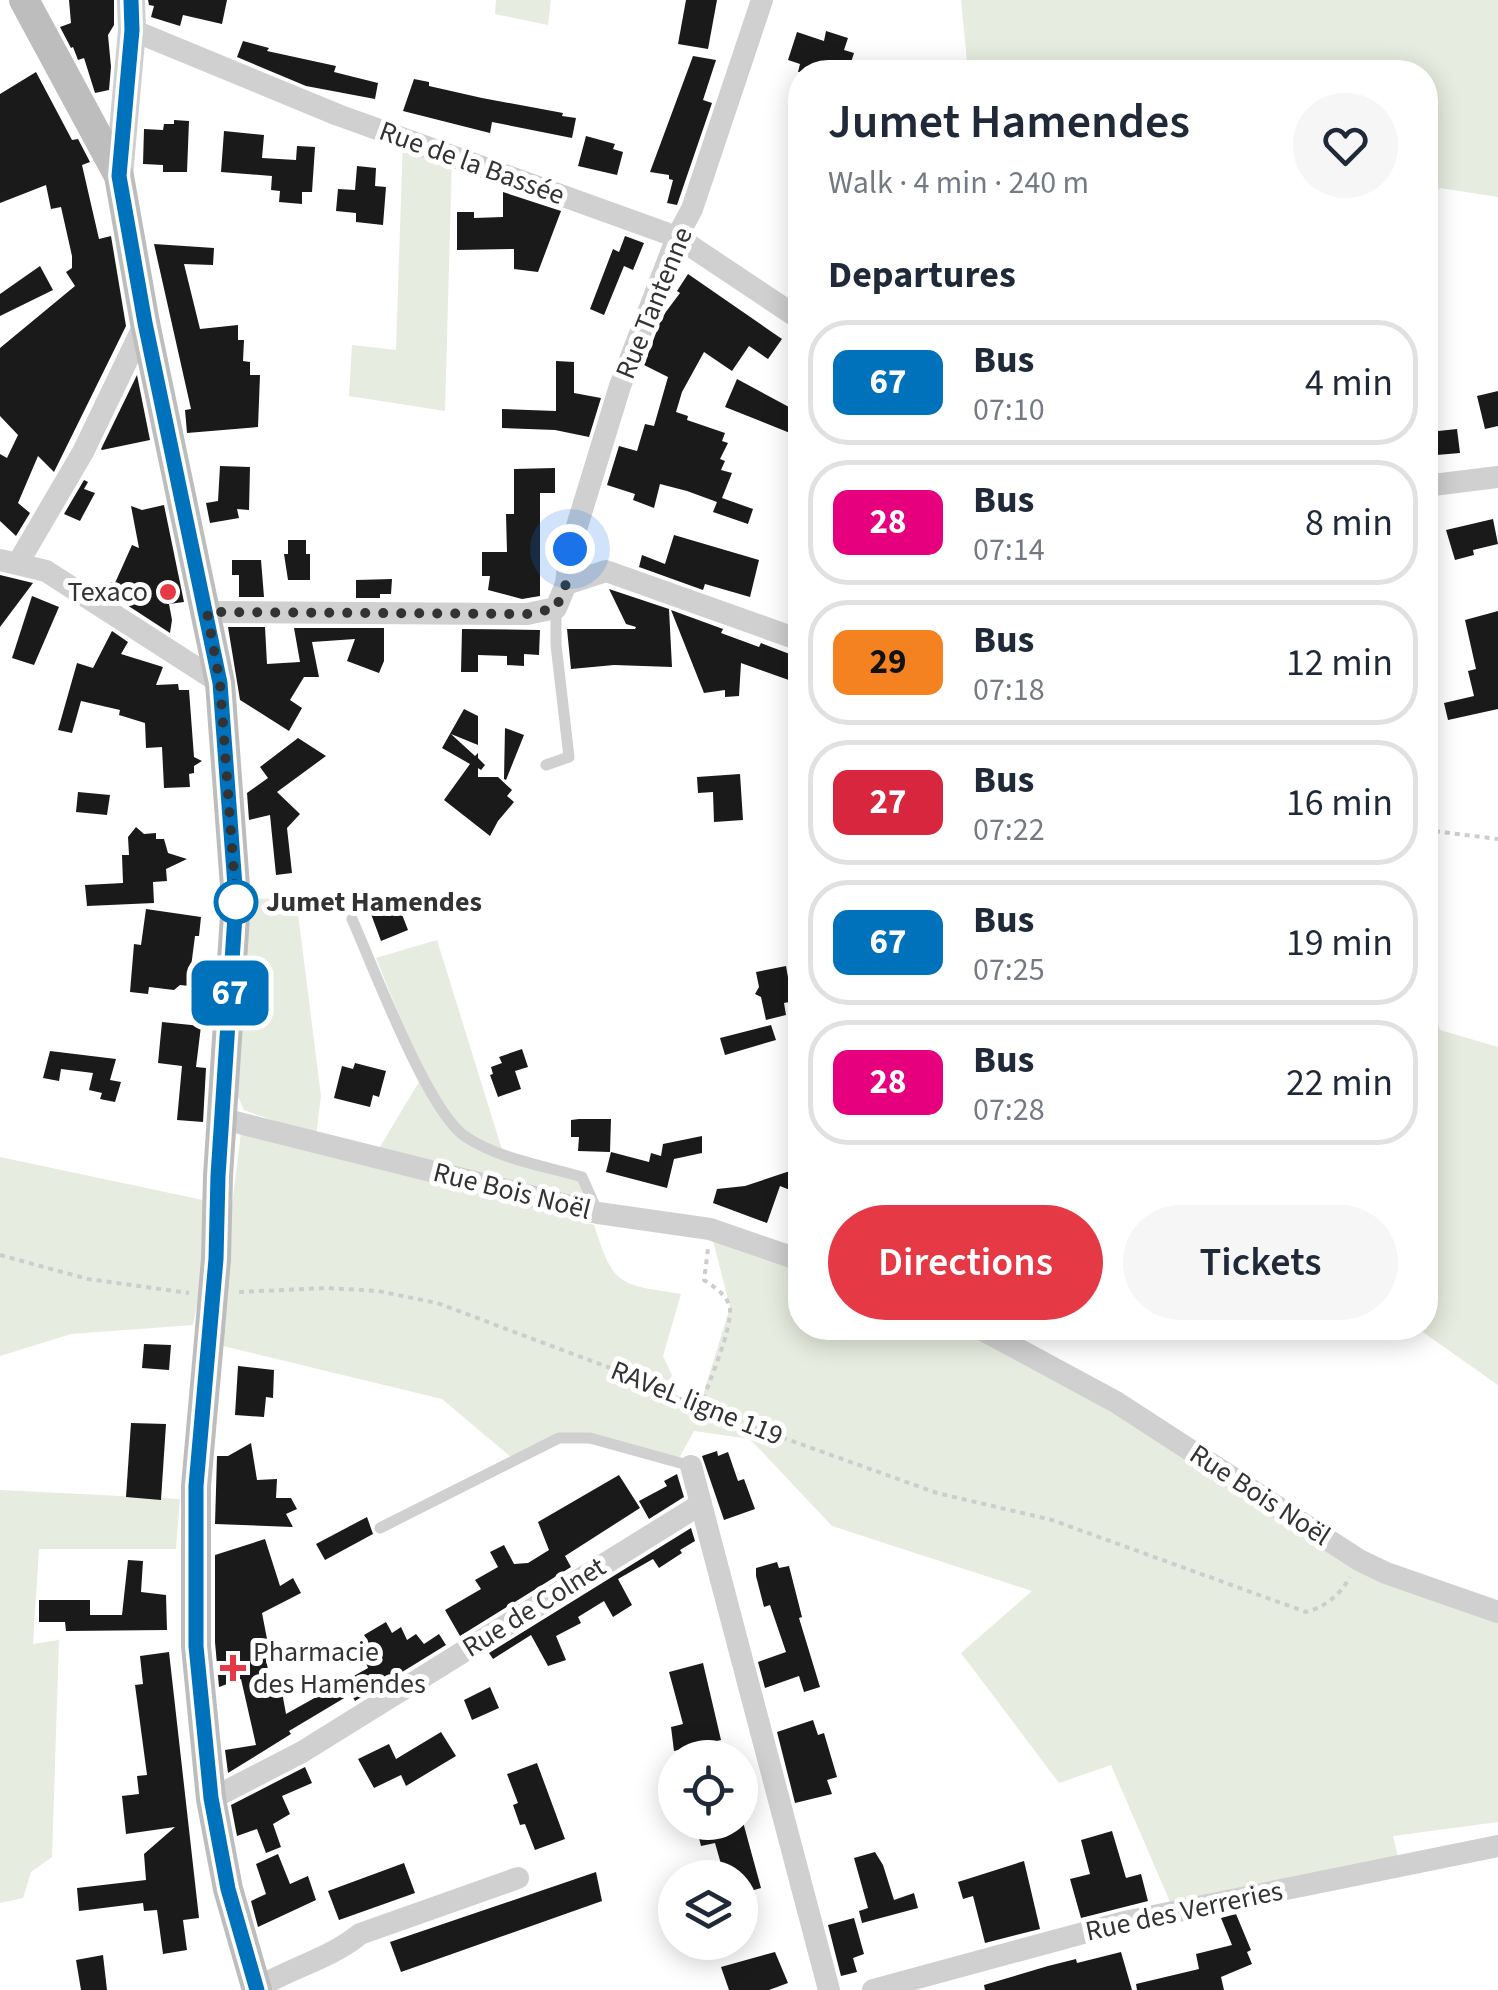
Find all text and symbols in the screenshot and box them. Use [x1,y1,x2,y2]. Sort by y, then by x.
text: Jumet Hamendes [828,88,1190,156]
button: heart [1293,93,1398,198]
street label: Rue de la Bassée [374,111,570,215]
text: Walk · 4 min · 240 m [828,160,1089,206]
street label: Rue Tantenne [605,221,703,385]
text: Departures [828,248,1016,302]
text: Bus [973,333,1034,387]
text: 4 min [1305,356,1393,410]
text: 67 [870,357,906,407]
text: 07:10 [973,387,1045,433]
text: Bus [973,473,1034,527]
text: 8 min [1305,496,1393,550]
text: 28 [870,497,906,547]
your location [545,524,595,574]
text: 07:14 [973,527,1045,573]
place label: Texaco [67,572,148,612]
marker: Texaco [157,581,179,603]
text: Bus [973,613,1034,667]
text: 12 min [1286,636,1393,690]
text: 29 [870,637,906,687]
text: 07:18 [973,667,1045,713]
text: Bus [973,753,1034,807]
text: 16 min [1286,776,1393,830]
text: 27 [870,777,906,827]
text: 07:22 [973,807,1045,853]
marker: Jumet Hamendes [215,881,257,923]
place label: Jumet Hamendes [266,882,482,922]
text: Bus [973,893,1034,947]
text: 19 min [1286,916,1393,970]
text: 67 [870,917,906,967]
text: 07:25 [973,947,1045,993]
line badge: 67 [185,960,275,1026]
text: 67 [212,968,248,1018]
text: Bus [973,1033,1034,1087]
text: 22 min [1286,1056,1393,1110]
text: 28 [870,1057,906,1107]
text: 07:28 [973,1087,1045,1133]
street label: Rue Bois Noël [429,1152,595,1230]
button: Directions [828,1205,1103,1320]
button: Tickets [1123,1205,1398,1320]
street label: RAVeL ligne 119 [605,1350,789,1456]
street label: Rue Bois Noël [1182,1434,1338,1556]
street label: Rue de Colnet [455,1547,614,1667]
place label: Pharmacie des Hamendes [253,1632,426,1704]
marker: Pharmacie des Hamendes [222,1657,244,1679]
map controls [658,1740,758,1960]
button: locate [658,1740,758,1840]
button: layers [658,1860,758,1960]
street label: Rue des Verreries [1082,1871,1286,1951]

